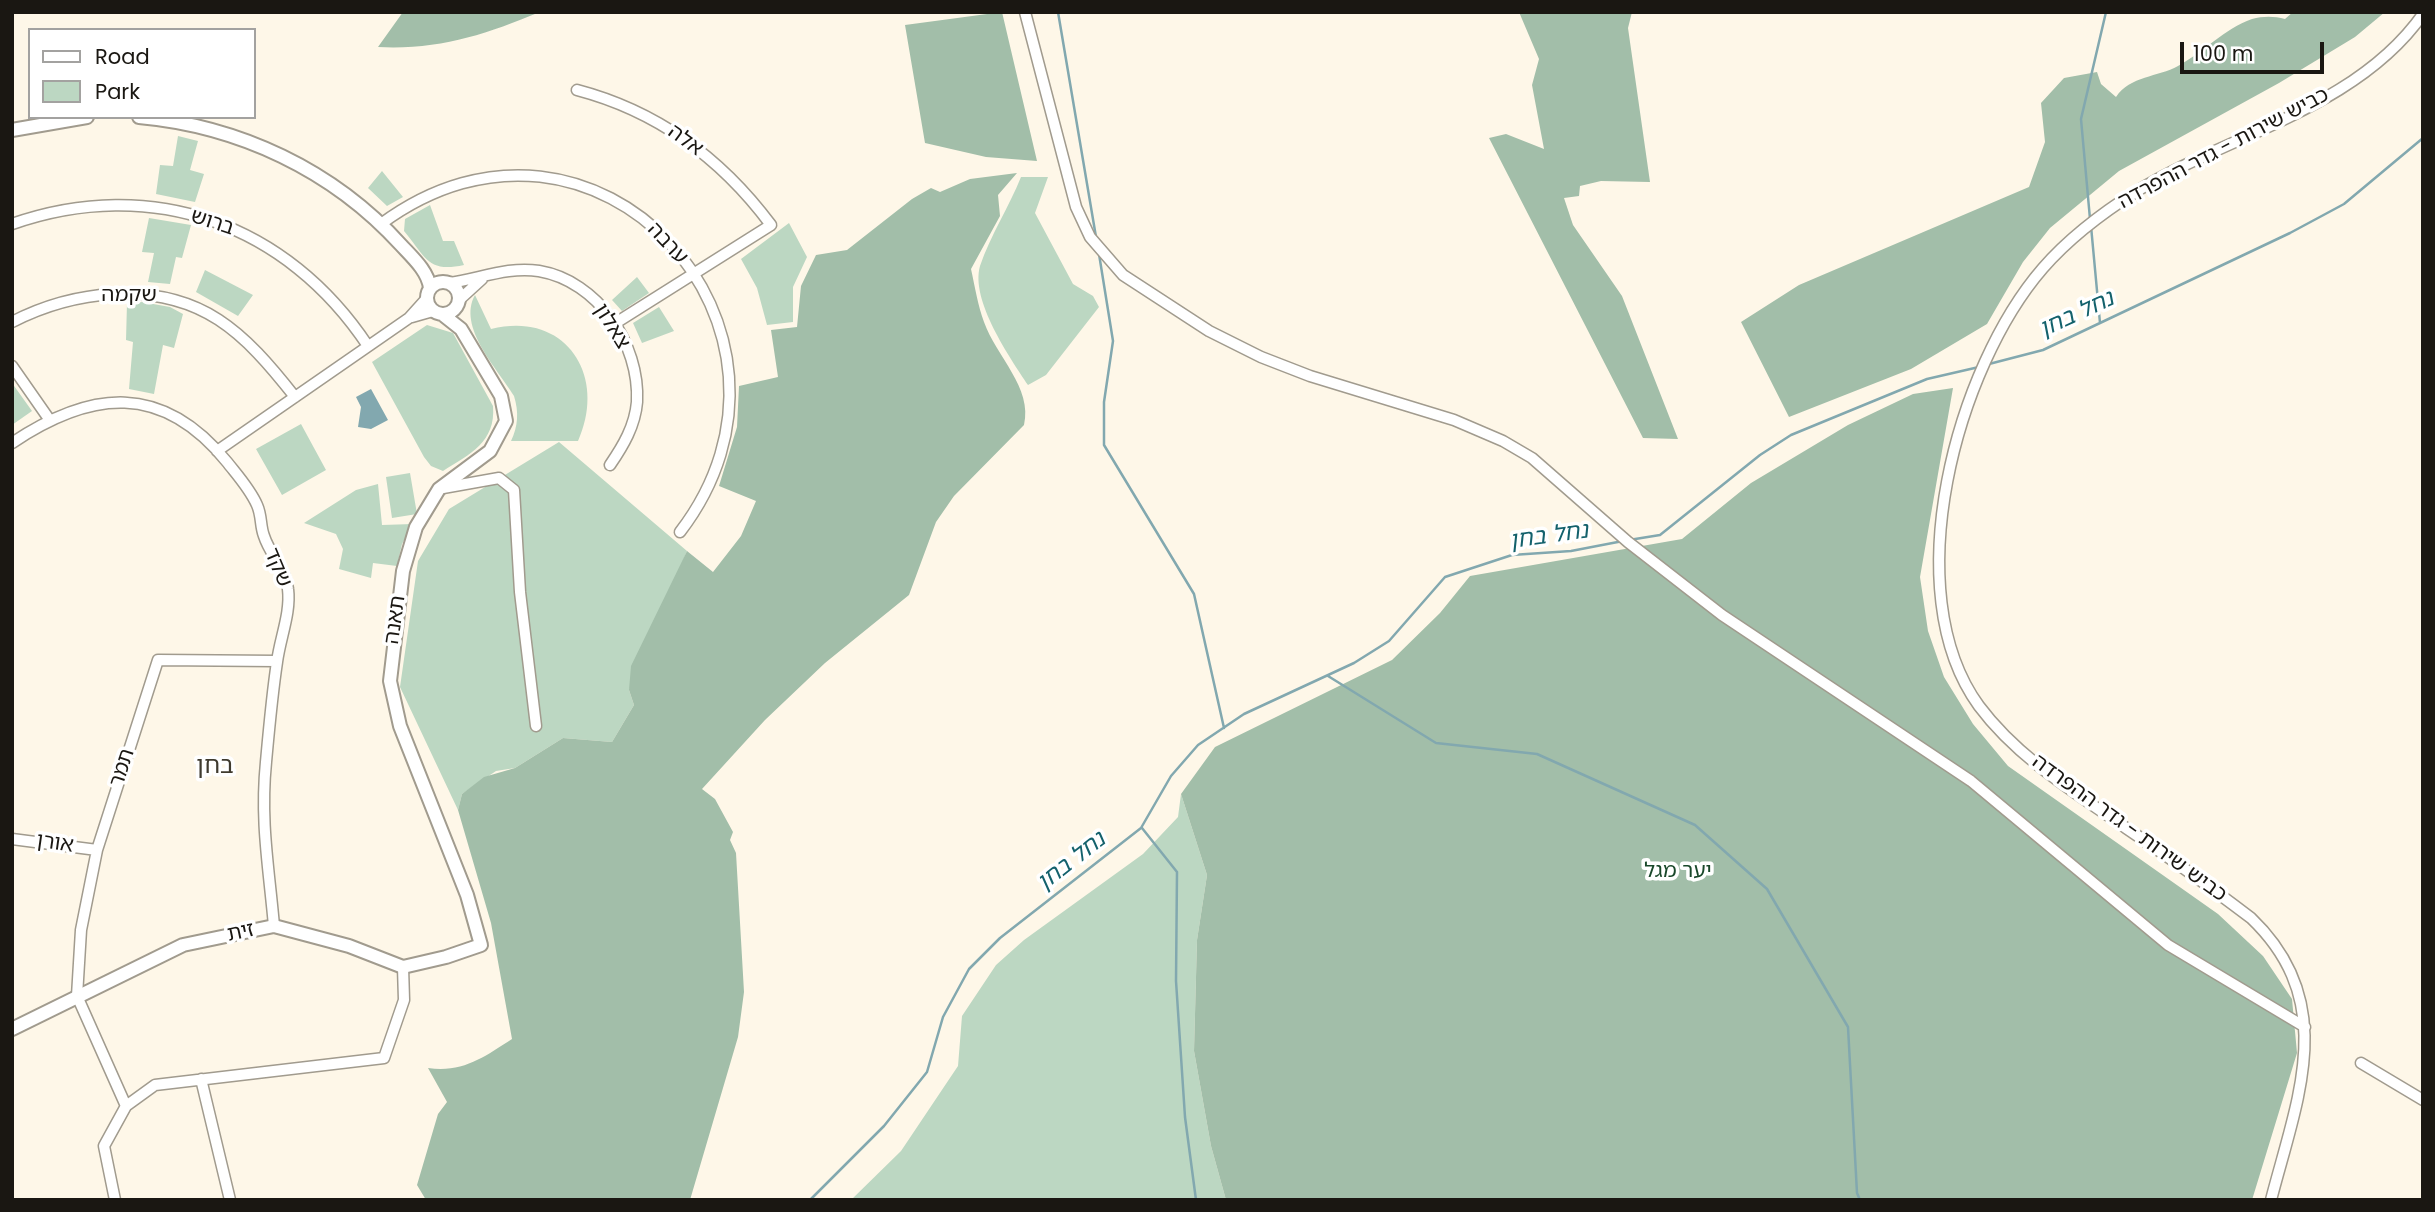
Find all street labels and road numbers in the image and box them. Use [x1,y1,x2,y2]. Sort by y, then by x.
street label: כביש שירות - גדר ההפרדה [2114,83,2334,215]
street label: אלה [663,120,707,162]
street label: ברוש [187,204,237,242]
street label: ערבה [641,218,693,270]
street label: שקמה [101,283,157,309]
street label: צאלון [587,300,635,354]
street label: שקד [258,545,296,591]
street label: תאנה [380,594,412,646]
street label: תמר [105,746,141,790]
street label: כביש שירות - גדר ההפרדה [2027,750,2231,908]
street label: אורן [35,829,75,859]
street label: זית [225,918,257,948]

